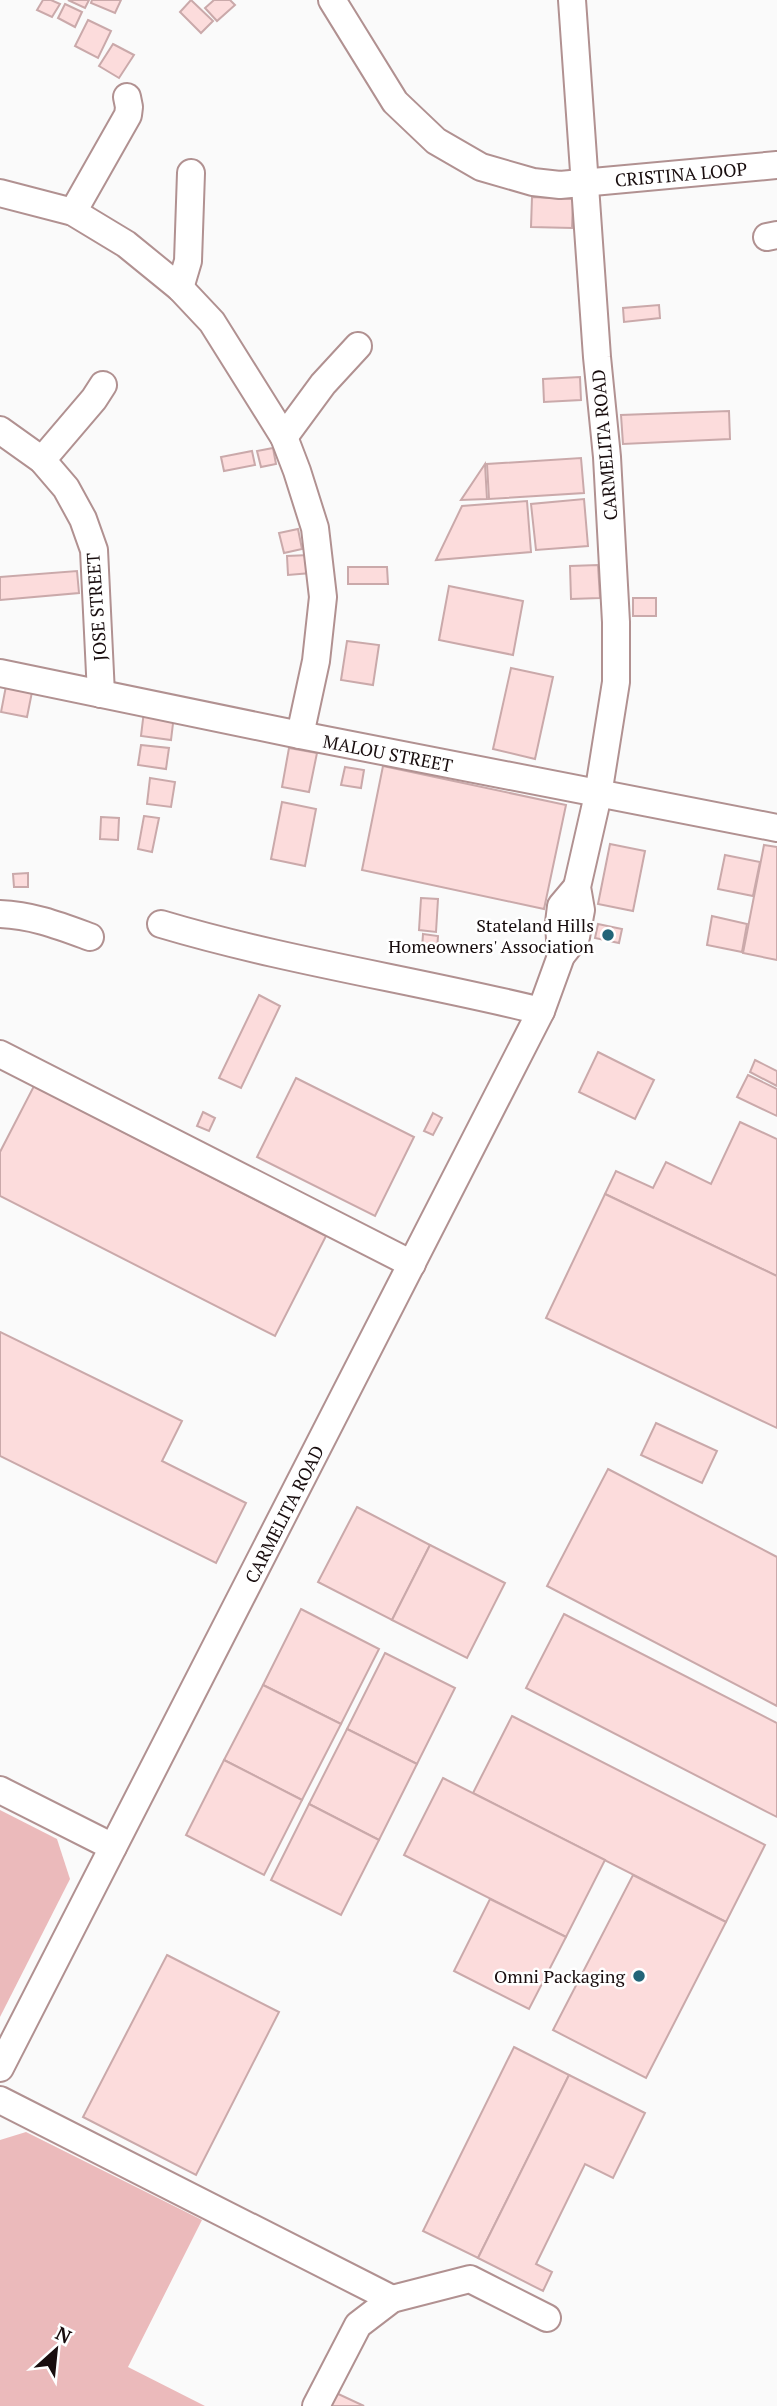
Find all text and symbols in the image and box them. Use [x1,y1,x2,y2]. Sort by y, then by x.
street label: CRISTINA LOOP [614,156,748,192]
street label: CARMELITA ROAD [585,368,623,522]
street label: JOSE STREET [80,552,112,662]
street label: MALOU STREET [321,729,455,777]
place label: Stateland Hills Homeowners' Association [388,913,594,958]
marker: Stateland Hills Homeowners' Association [600,927,616,943]
street label: CARMELITA ROAD [239,1441,329,1587]
place label: Omni Packaging [494,1964,626,1988]
marker: Omni Packaging [631,1968,647,1984]
north arrow [21,2315,91,2385]
text: N [52,2320,77,2349]

